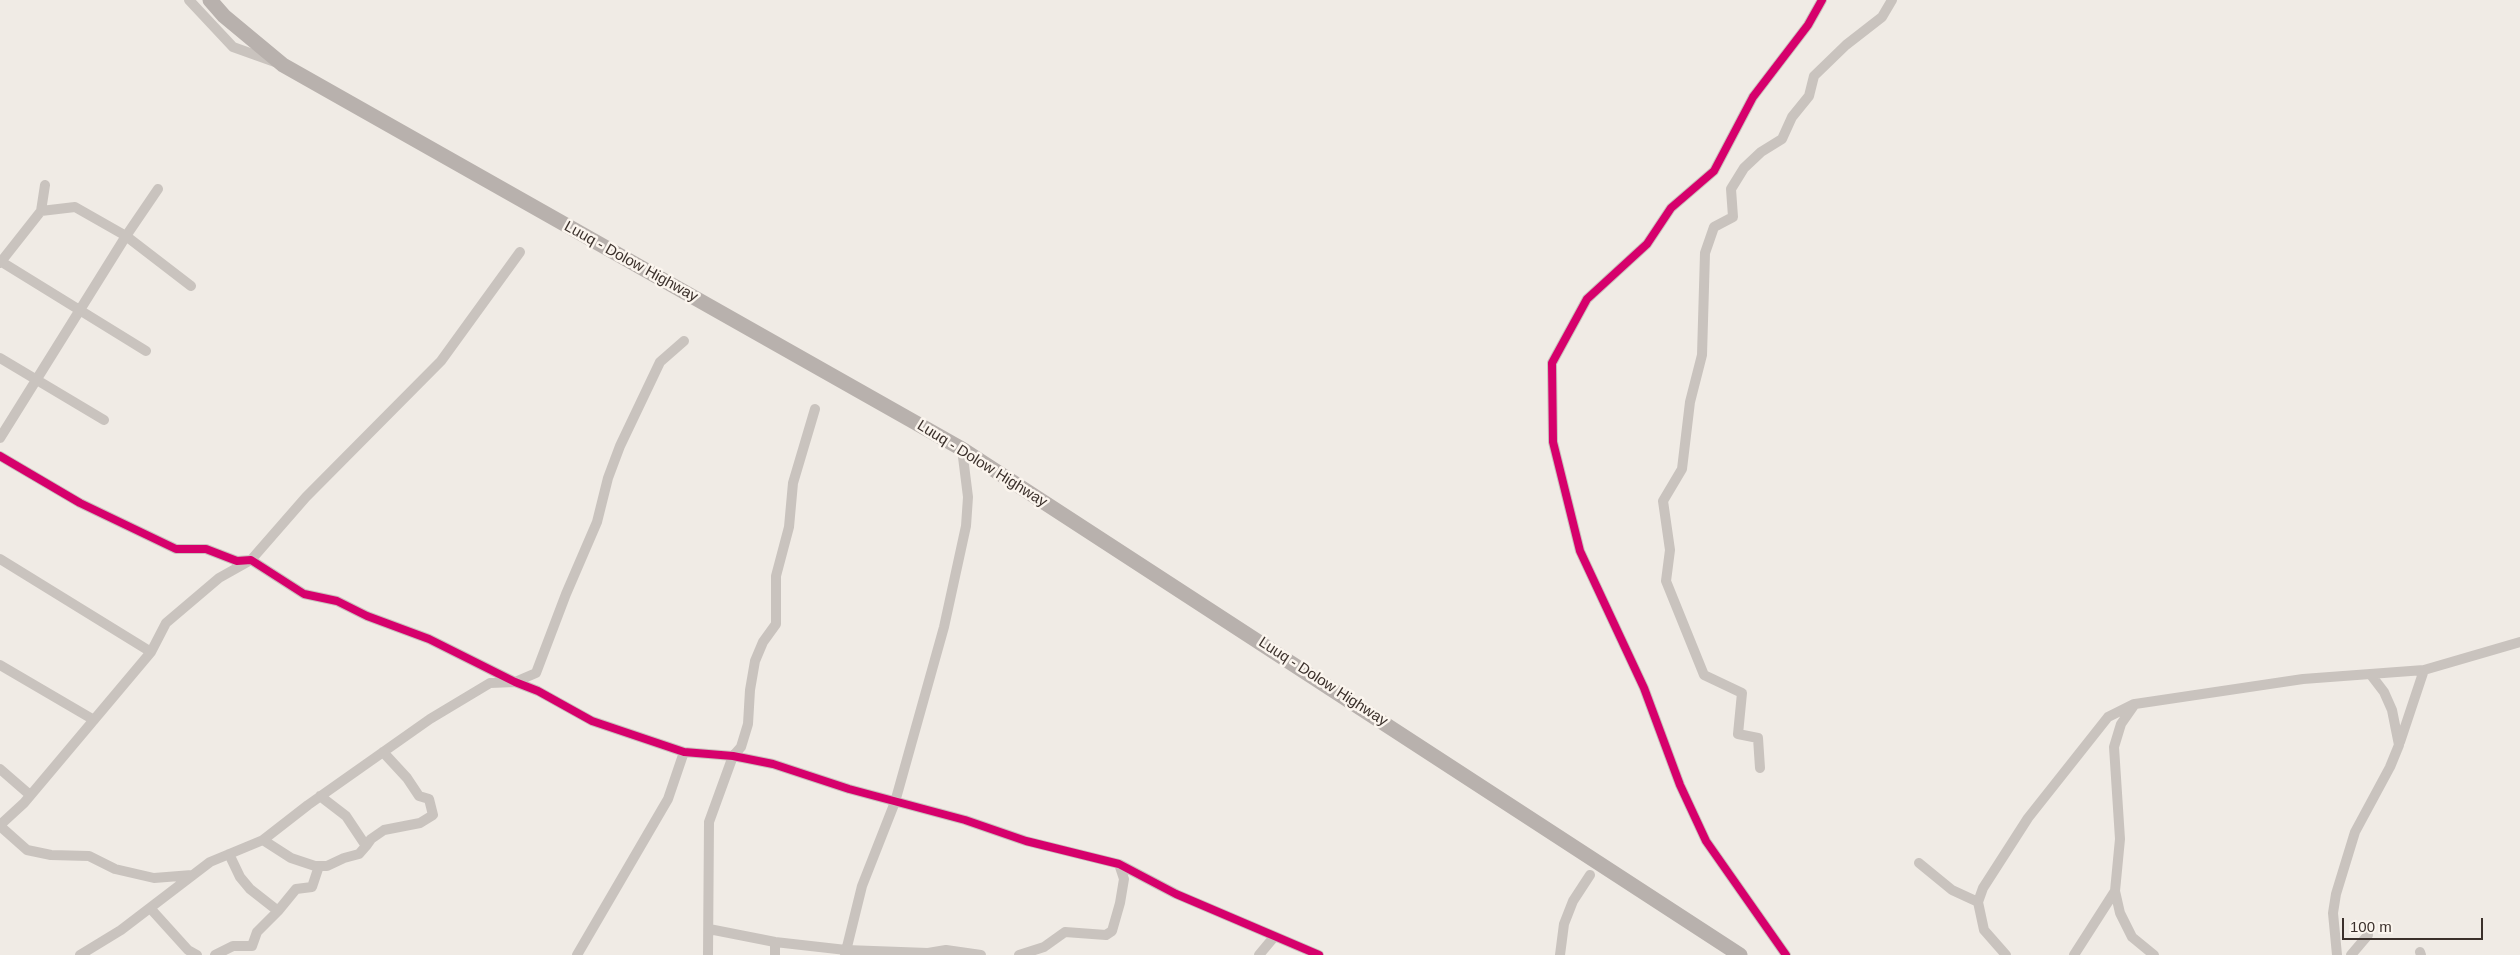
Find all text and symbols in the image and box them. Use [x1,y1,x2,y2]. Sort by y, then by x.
street label: Luuq - Dolow Highway [561,218,701,306]
street label: Luuq - Dolow Highway [914,417,1050,511]
street label: Luuq - Dolow Highway [1255,634,1391,730]
scale bar [2345,908,2486,940]
text: 100 m [2350,918,2392,935]

